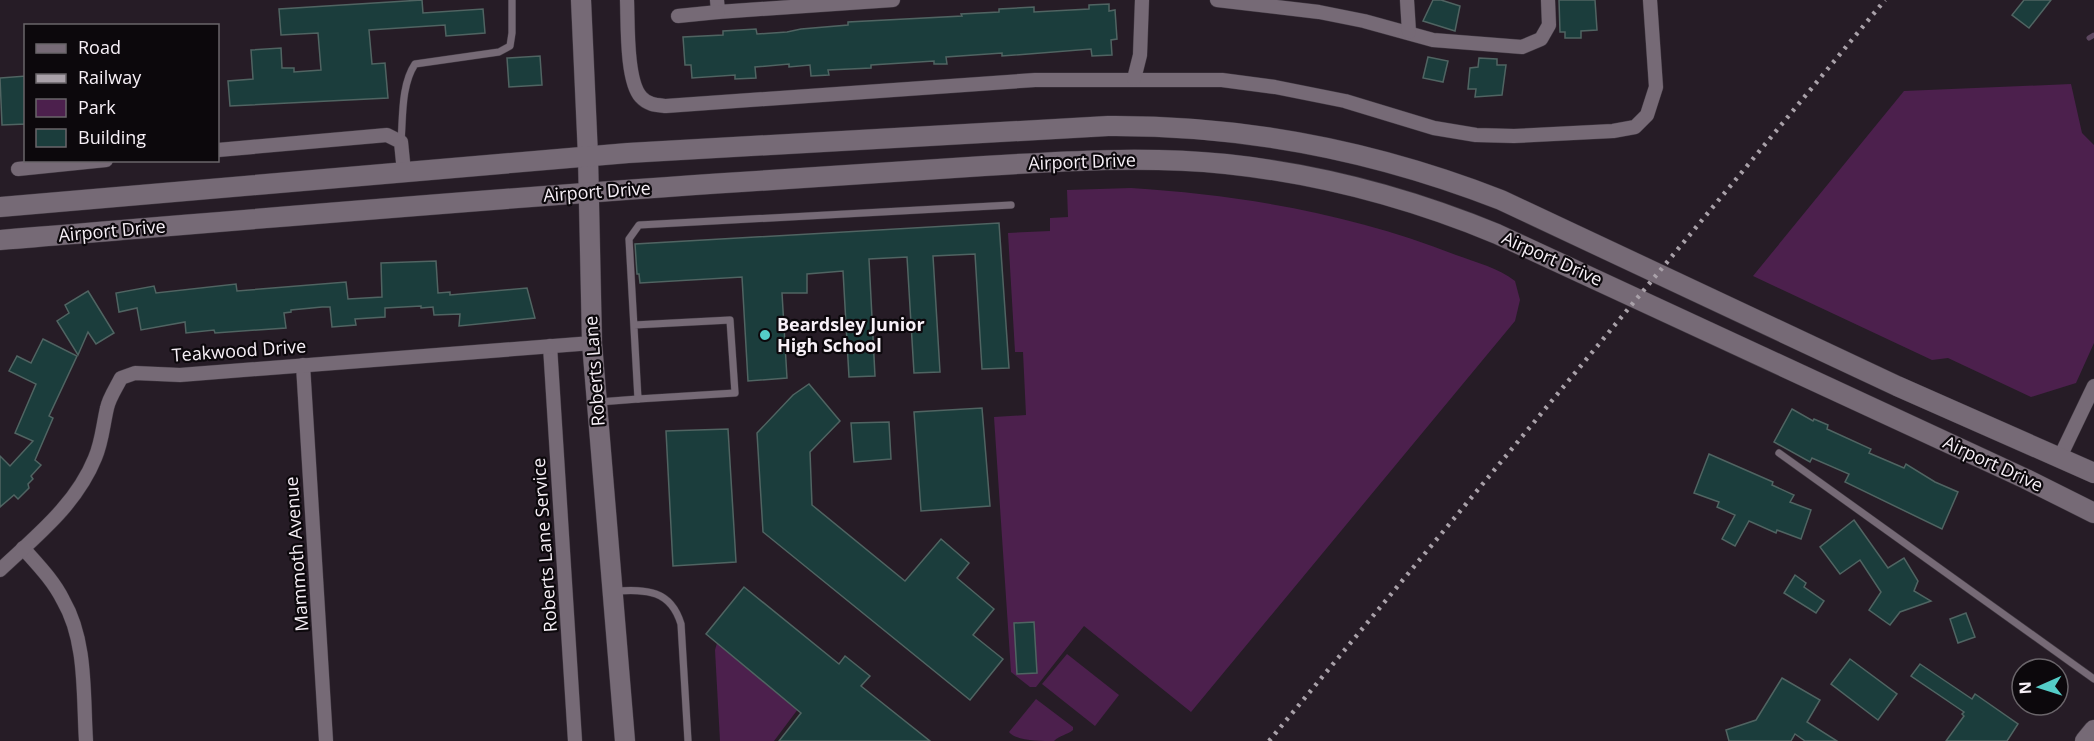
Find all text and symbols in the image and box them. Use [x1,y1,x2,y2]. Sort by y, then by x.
legend [24,24,219,162]
text: Road [78,35,121,59]
text: Railway [78,65,142,89]
text: Park [78,95,116,119]
text: Building [78,125,146,149]
street label: Airport Drive [1028,147,1136,175]
street label: Airport Drive [542,175,651,207]
street label: Airport Drive [57,213,167,247]
street label: Airport Drive [1498,225,1606,291]
place label: Beardsley Junior High School [777,312,925,357]
street label: Roberts Lane [578,315,610,427]
marker: Beardsley Junior High School [758,328,772,342]
street label: Teakwood Drive [171,333,307,367]
street label: Airport Drive [1940,429,2047,497]
street label: Roberts Lane Service [526,457,562,633]
street label: Mammoth Avenue [279,476,313,632]
north arrow [2010,657,2070,717]
text: N [2014,681,2036,695]

